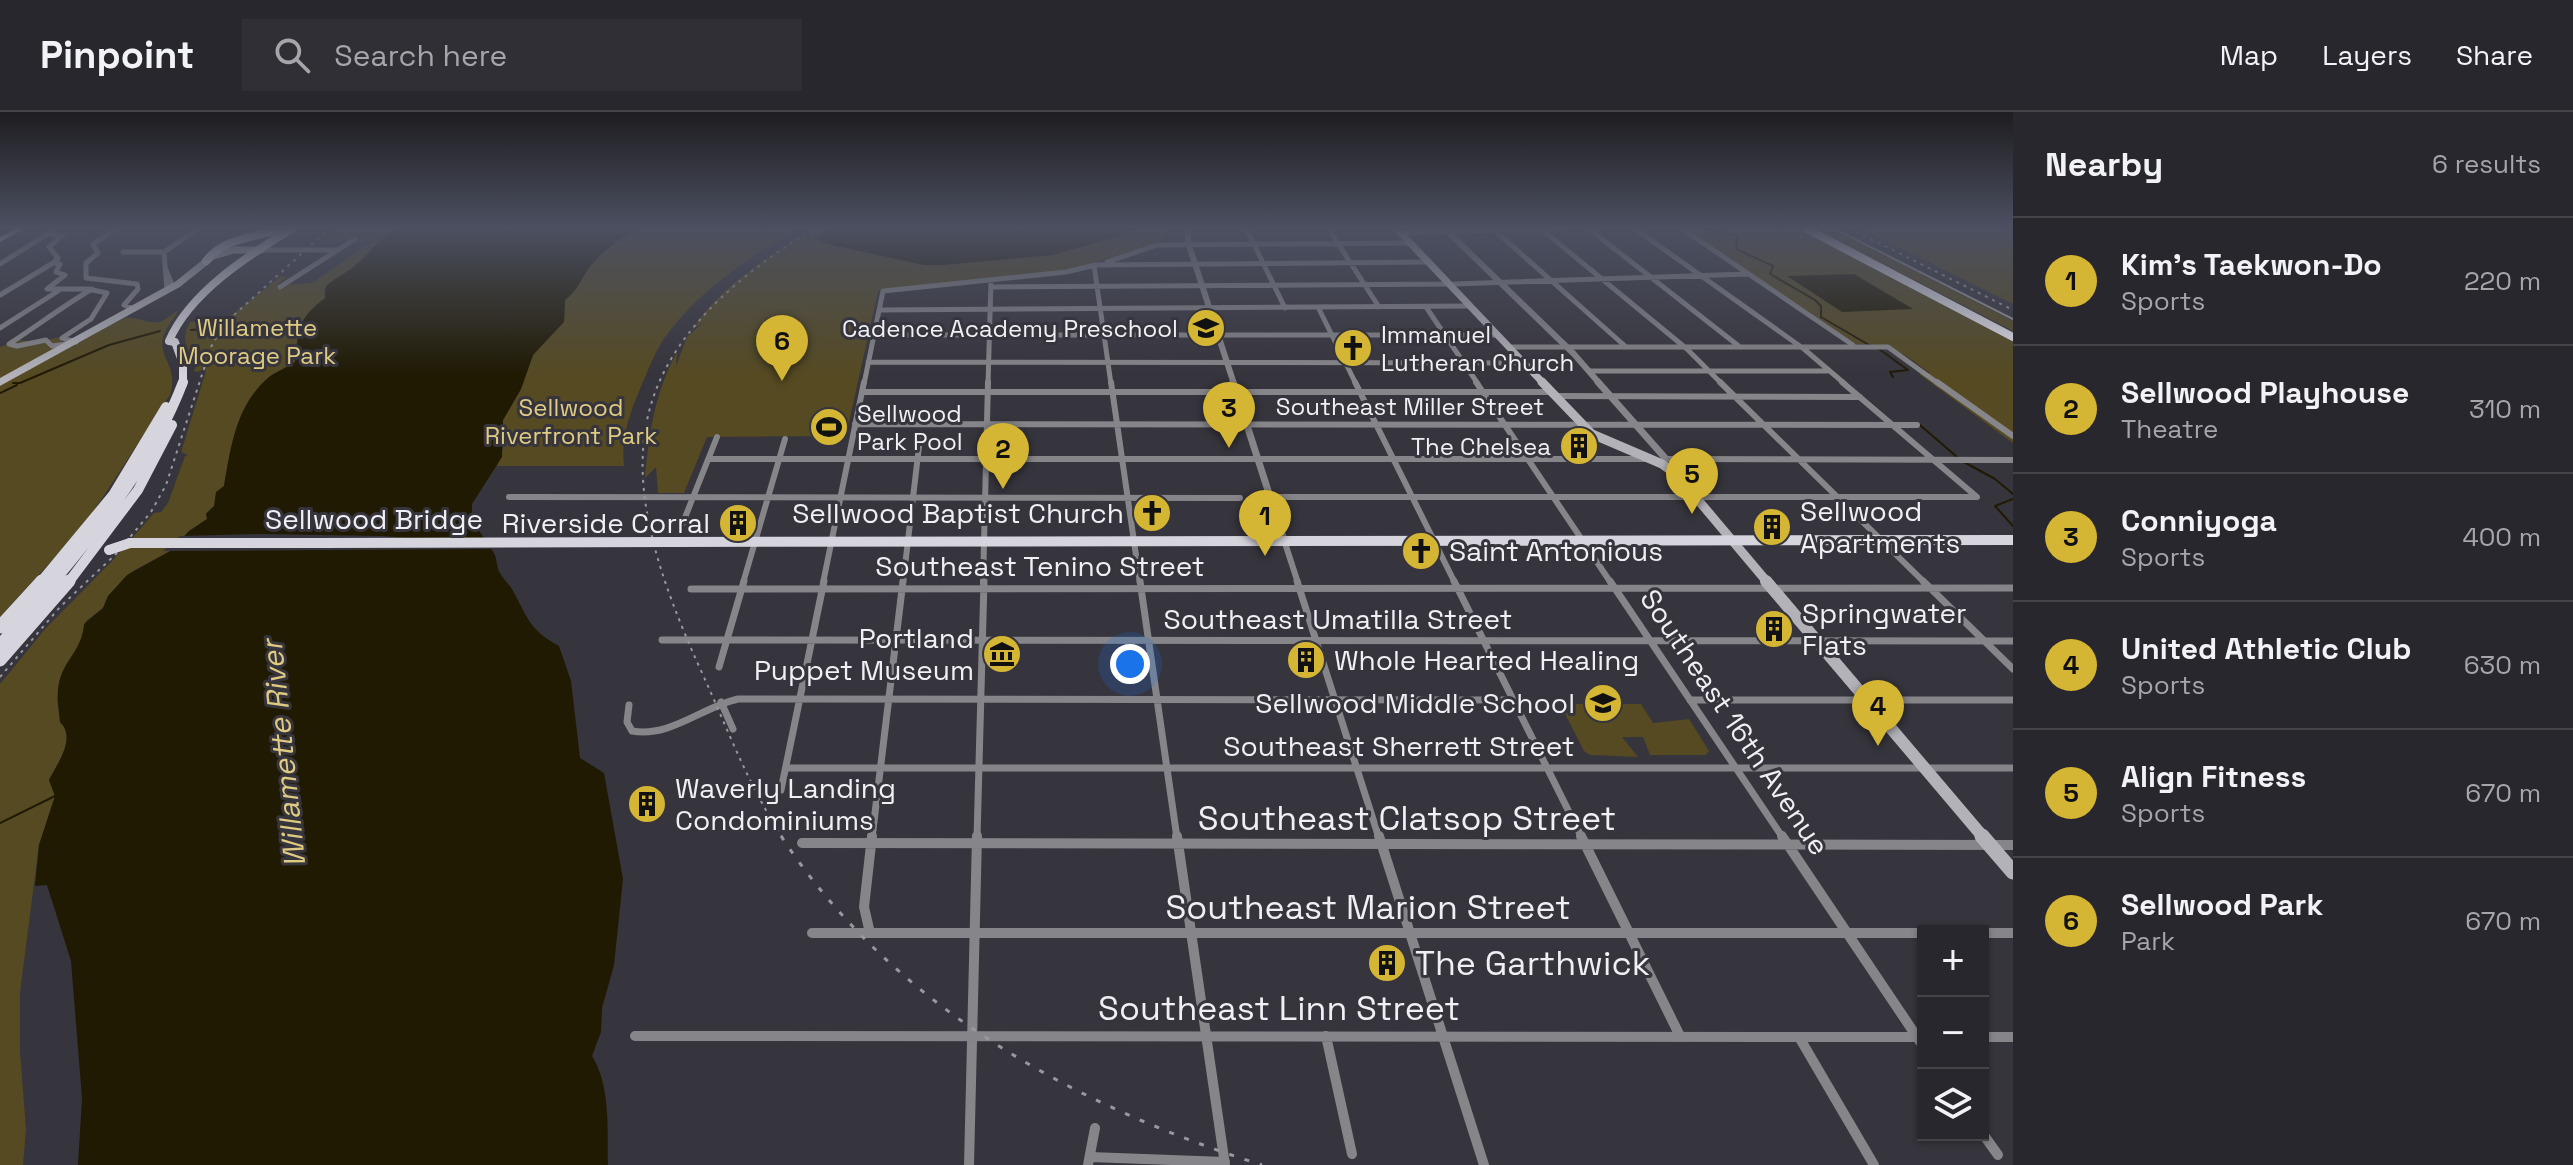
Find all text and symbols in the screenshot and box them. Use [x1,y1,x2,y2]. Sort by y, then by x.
search box [242,19,802,91]
text: Pinpoint [40,31,194,79]
icon: search [270,33,314,77]
text: Search here [334,36,507,75]
text: Map [2220,37,2278,73]
text: Layers [2322,37,2412,73]
text: Share [2456,37,2533,73]
text: Nearby [2045,143,2163,186]
text: 6 results [2432,147,2541,181]
text: Kim's Taekwon-Do [2121,245,2382,284]
text: 1 [2065,264,2077,298]
text: 220 m [2464,264,2541,298]
text: Sports [2121,284,2205,318]
school or university icon: Cadence Academy Preschool [1185,307,1227,349]
park label: Willamette Moorage Park [178,312,336,371]
place label: Cadence Academy Preschool [842,313,1178,344]
pin: 6 [756,315,808,381]
place label: Immanuel Lutheran Church [1381,319,1574,378]
church icon: Immanuel Lutheran Church [1332,327,1374,369]
text: Sellwood Playhouse [2121,373,2409,412]
pin: 3 [1203,382,1255,448]
street label: Southeast Miller Street [1276,391,1544,422]
park label: Sellwood Riverfront Park [485,392,657,451]
text: 2 [2063,392,2079,426]
text: 310 m [2469,392,2541,426]
place label: Sellwood Park Pool [857,398,963,457]
sports icon: Sellwood Park Pool [808,406,850,448]
text: Theatre [2121,412,2218,446]
pin: 2 [977,423,1029,489]
building icon: The Chelsea [1558,425,1600,467]
place label: The Chelsea [1411,431,1551,462]
pin: 5 [1666,448,1718,514]
pin: 1 [1239,490,1291,556]
church icon: Sellwood Baptist Church [1131,492,1173,534]
place label: Sellwood Apartments [1800,493,1960,561]
place label: Sellwood Baptist Church [792,495,1124,531]
street label: Sellwood Bridge [265,501,483,537]
text: Conniyoga [2121,501,2277,540]
building icon: Riverside Corral [717,502,759,544]
place label: Riverside Corral [502,505,710,541]
building icon: Sellwood Apartments [1751,506,1793,548]
text: 3 [2063,520,2079,554]
text: 400 m [2462,520,2541,554]
church icon: Saint Antonious [1400,530,1442,572]
place label: Saint Antonious [1449,533,1663,569]
text: Sports [2121,540,2205,574]
street label: Southeast Tenino Street [875,548,1205,584]
street label: Southeast 16th Avenue [1632,582,1838,862]
place label: Springwater Flats [1802,595,1967,663]
street label: Southeast Umatilla Street [1164,601,1512,637]
building icon: Springwater Flats [1753,608,1795,650]
place label: Portland Puppet Museum [754,620,974,688]
text: United Athletic Club [2121,629,2411,668]
museum icon: Portland Puppet Museum [981,633,1023,675]
water label: Willamette River [251,635,314,870]
building icon: Whole Hearted Healing [1285,639,1327,681]
place label: Whole Hearted Healing [1334,642,1639,678]
your location [1110,644,1150,684]
text: 4 [2063,648,2079,682]
text: 630 m [2464,648,2541,682]
text: Sports [2121,668,2205,702]
pin: 4 [1852,680,1904,746]
school or university icon: Sellwood Middle School [1582,682,1624,724]
place label: Sellwood Middle School [1255,685,1575,721]
street label: Southeast Sherrett Street [1223,728,1575,764]
text: Align Fitness [2121,757,2306,796]
place label: Waverly Landing Condominiums [675,770,896,838]
text: 5 [2063,776,2079,810]
text: 670 m [2465,776,2541,810]
building icon: Waverly Landing Condominiums [626,783,668,825]
text: Sports [2121,796,2205,830]
street label: Southeast Clatsop Street [1198,797,1616,840]
text: Sellwood Park [2121,885,2323,924]
street label: Southeast Marion Street [1165,886,1571,929]
text: 6 [2063,904,2079,938]
text: 670 m [2465,904,2541,938]
text: Park [2121,924,2175,958]
map controls [1917,925,1989,1141]
button: + [1917,925,1989,997]
building icon: The Garthwick [1366,942,1408,984]
place label: The Garthwick [1415,942,1650,985]
street label: Southeast Linn Street [1098,987,1460,1030]
button: − [1917,997,1989,1069]
button: layers [1917,1069,1989,1141]

